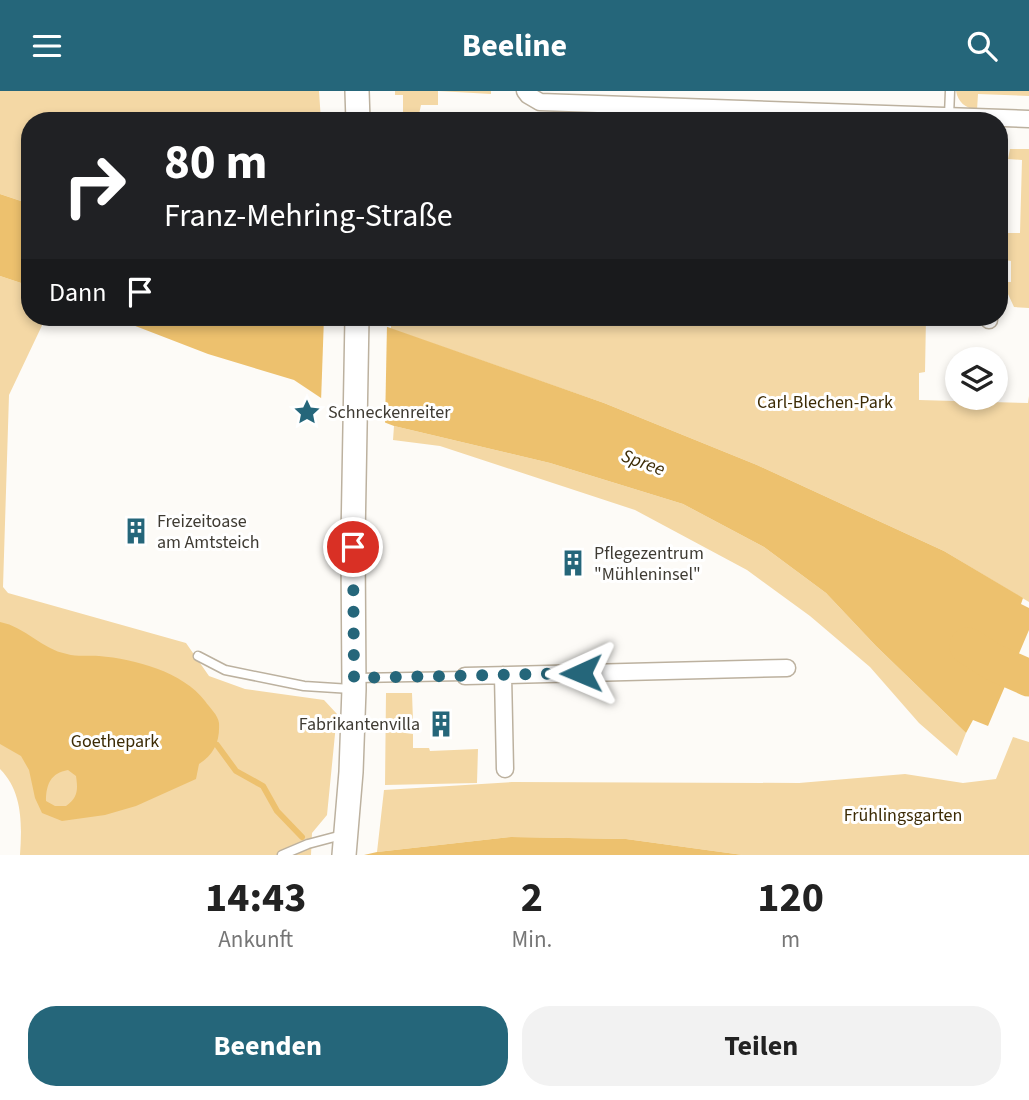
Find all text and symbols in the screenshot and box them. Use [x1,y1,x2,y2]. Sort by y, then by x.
text: Beeline [462,23,567,69]
icon: menu [28,27,66,65]
icon: search [963,27,1001,65]
text: 80 m [164,128,268,198]
icon: right [49,140,140,231]
text: Franz-Mehring-Straße [164,193,453,239]
icon: arrive [121,273,159,311]
text: Dann [49,274,107,311]
map controls [945,347,1008,410]
button: layers [945,347,1008,410]
park label: Carl-Blechen-Park [757,390,893,415]
place icon: Schneckenreiter [292,397,322,427]
place label: Schneckenreiter [328,400,451,425]
water label: Spree [618,443,668,483]
place label: Freizeitoase am Amtsteich [157,509,260,555]
building icon: Freizeitoase am Amtsteich [121,516,151,546]
pin [323,517,383,577]
icon: arrive [334,528,372,566]
place label: Pflegezentrum "Mühleninsel" [594,541,704,587]
building icon: Pflegezentrum "Mühleninsel" [558,548,588,578]
position arrow [544,636,618,710]
building icon: Fabrikantenvilla [426,709,456,739]
place label: Fabrikantenvilla [299,712,420,737]
park label: Goethepark [71,729,159,754]
park label: Frühlingsgarten [844,803,962,828]
text: 14:43 [205,868,306,928]
text: 2 [521,868,543,928]
text: 120 [757,868,824,928]
text: Ankunft [218,923,293,956]
text: Min. [512,923,552,956]
text: m [781,923,800,956]
button: Beenden [28,1006,508,1086]
button: Teilen [522,1006,1001,1086]

